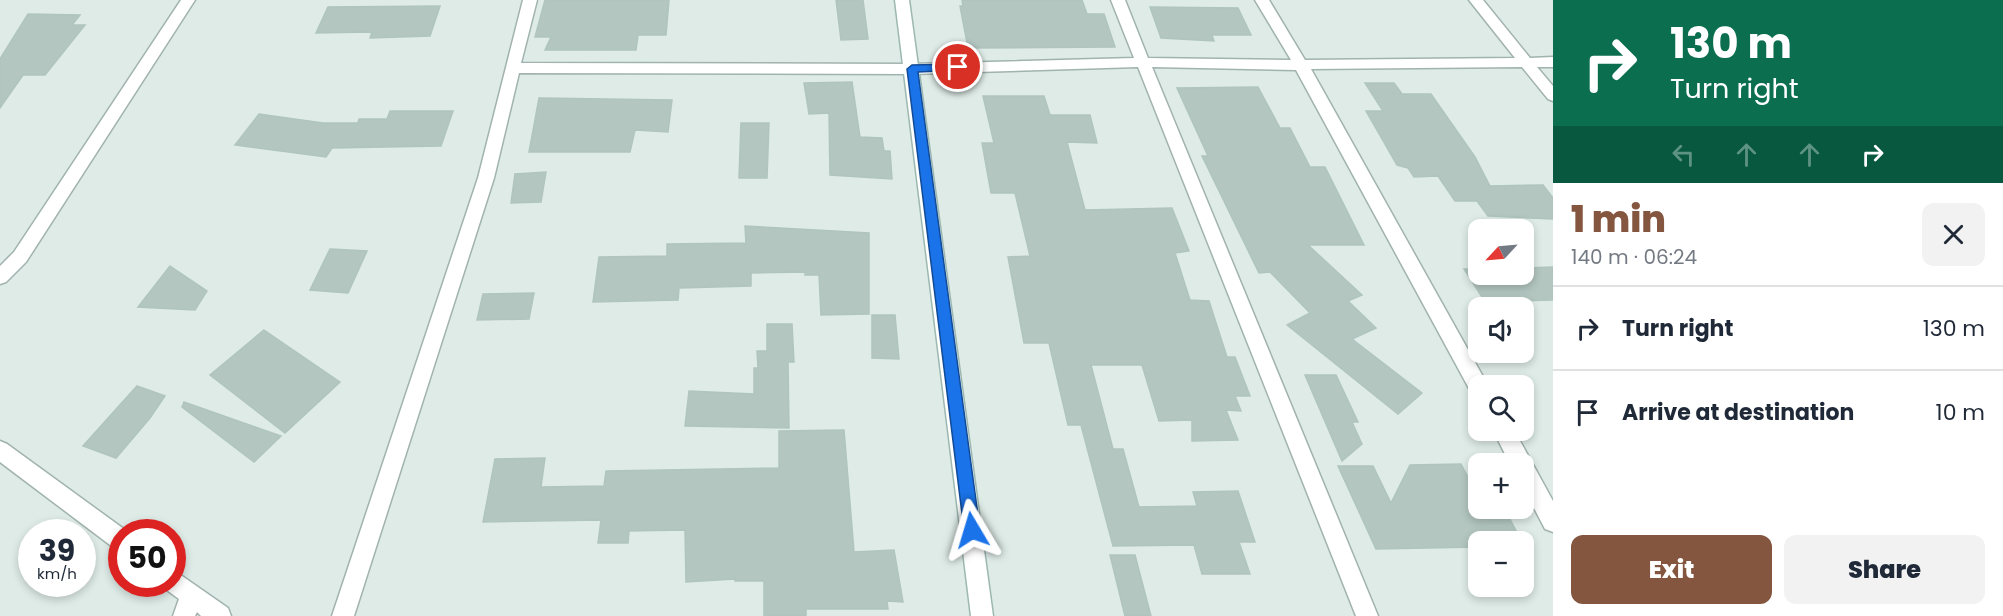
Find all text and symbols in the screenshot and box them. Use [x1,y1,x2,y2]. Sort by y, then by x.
text: 130 m [1670,14,1792,73]
icon: right [1571,24,1649,102]
pin [932,41,983,92]
icon: arrive [941,50,974,83]
text: Turn right [1670,70,1799,107]
icon: left [1667,138,1700,171]
icon: ahead [1730,138,1763,171]
icon: ahead [1793,138,1826,171]
icon: right [1856,138,1889,171]
text: 1 min [1571,194,1666,245]
button: close [1922,203,1985,266]
north arrow [1468,219,1534,285]
map controls [1468,219,1534,597]
text: 140 m · 06:24 [1571,243,1697,271]
button: sound [1468,297,1534,363]
icon: right [1571,312,1604,345]
text: Turn right [1622,313,1733,344]
text: 130 m [1923,313,1985,344]
button: search [1468,375,1534,441]
icon: arrive [1571,396,1604,429]
text: Arrive at destination [1622,397,1854,428]
text: 10 m [1936,397,1985,428]
button: + [1468,453,1534,519]
position arrow [940,498,1004,562]
speed limit sign: 50 [108,519,186,597]
text: 39 [39,529,75,572]
button: − [1468,531,1534,597]
button: Exit [1571,535,1772,604]
button: Share [1784,535,1985,604]
text: km/h [37,563,77,584]

